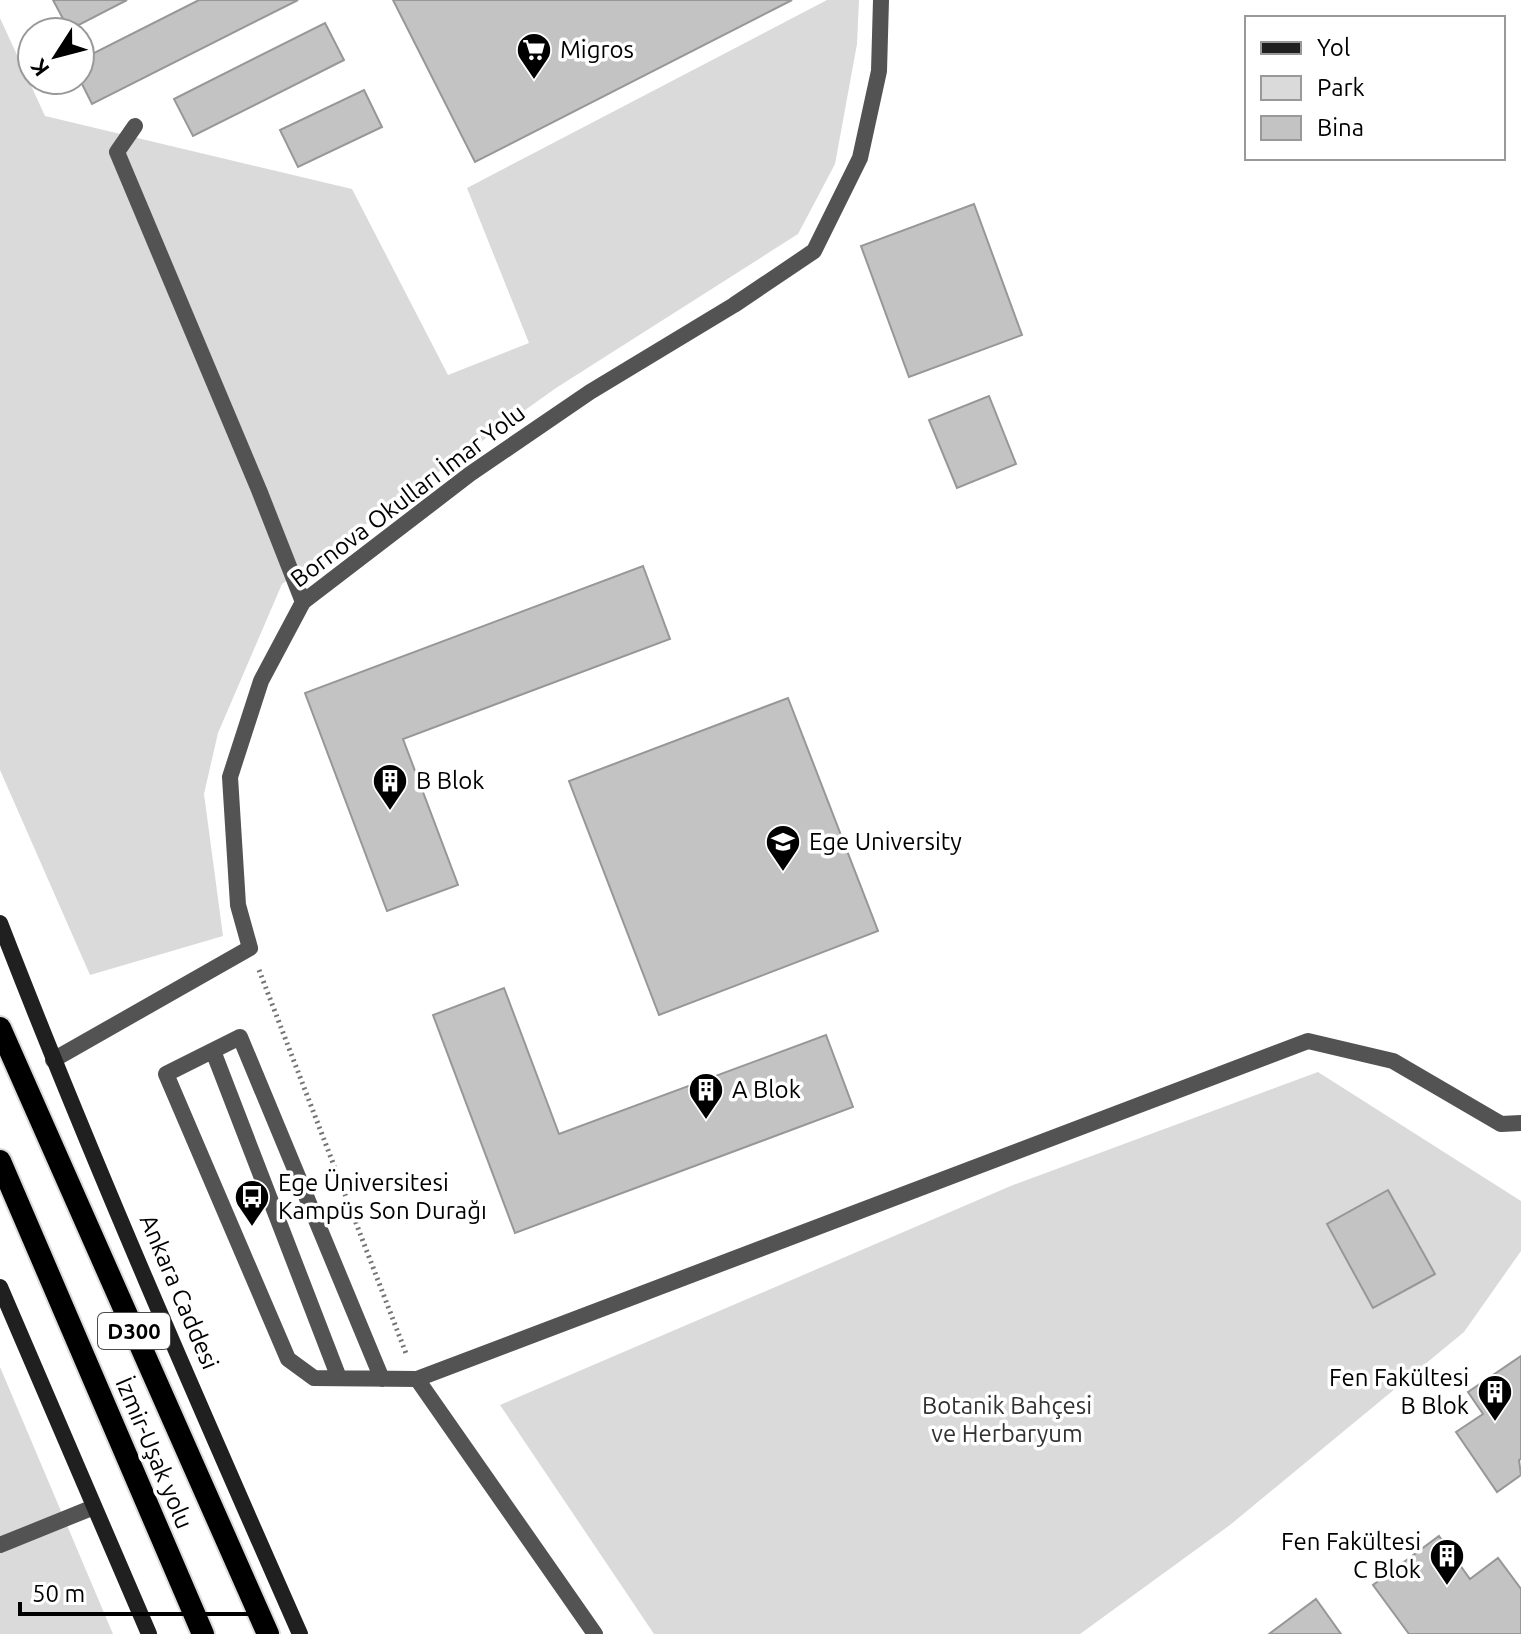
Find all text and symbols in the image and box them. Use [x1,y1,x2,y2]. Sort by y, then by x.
north arrow [16,16,96,96]
legend [1245,16,1505,160]
supermarket icon: Migros [515,31,553,81]
text: Yol [1317,34,1350,61]
place label: Migros [560,36,634,63]
text: K [25,54,54,81]
text: Park [1317,74,1365,101]
text: Bina [1317,114,1364,141]
street label: Bornova Okulları İmar Yolu [285,399,530,592]
building icon: B Blok [371,762,409,812]
place label: B Blok [416,767,484,794]
school or university icon: Ege University [764,823,802,873]
place label: Ege University [809,828,962,855]
building icon: A Blok [687,1071,725,1121]
place label: A Blok [732,1076,801,1103]
place label: Ege Üniversitesi Kampüs Son Durağı [278,1169,487,1224]
bus stop icon: Ege Üniversitesi Kampüs Son Durağı [233,1178,271,1228]
street label: Ankara Caddesi [135,1210,224,1373]
road number: D300 [98,1313,170,1349]
place label: Fen Fakültesi B Blok [1329,1364,1469,1419]
street label: İzmir-Uşak yolu [110,1373,198,1532]
building icon: Fen Fakültesi B Blok [1476,1373,1514,1423]
park label: Botanik Bahçesi ve Herbaryum [922,1392,1092,1447]
place label: Fen Fakültesi C Blok [1281,1528,1421,1583]
building icon: Fen Fakültesi C Blok [1428,1537,1466,1587]
scale bar [20,1566,254,1616]
text: 50 m [32,1580,85,1607]

